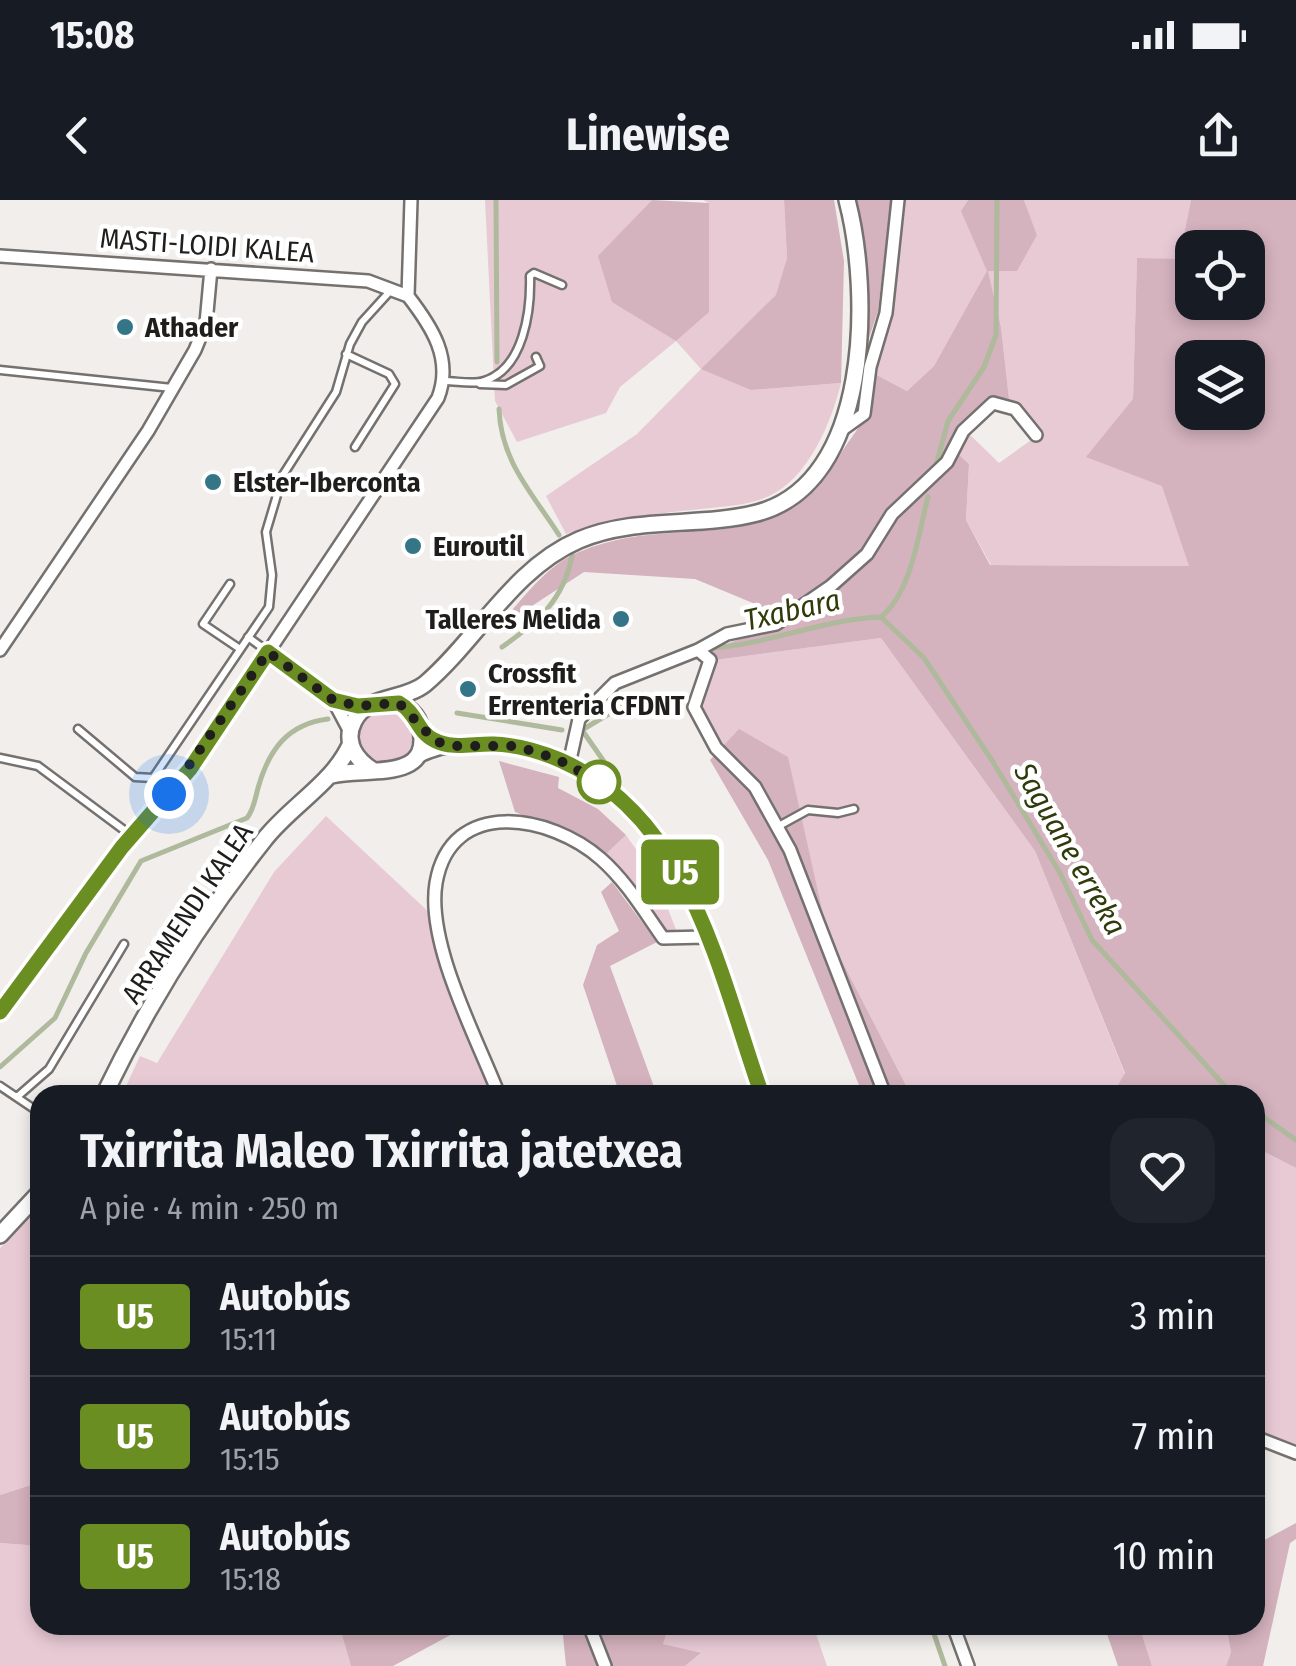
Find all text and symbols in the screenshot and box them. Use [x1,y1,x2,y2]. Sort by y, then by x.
text: 15:08 [50,12,134,58]
icon: back [50,108,105,163]
text: Linewise [566,108,730,162]
icon: share [1191,108,1246,163]
street label: MASTI-LOIDI KALEA [99,222,315,269]
map controls [1175,230,1265,430]
button: locate [1175,230,1265,320]
place label: Athader [144,311,239,344]
marker: Athader [114,316,136,338]
button: layers [1175,340,1265,430]
place label: Elster-Iberconta [233,466,421,499]
marker: Elster-Iberconta [202,471,224,493]
place label: Euroutil [433,530,524,563]
marker: Euroutil [402,535,424,557]
water label: Txabara [740,581,844,639]
place label: Talleres Melida [426,603,601,636]
marker: Talleres Melida [610,608,632,630]
place label: Crossfit Errenteria CFDNT [488,657,685,722]
marker: Crossfit Errenteria CFDNT [457,678,479,700]
water label: Saguane erreka [1006,756,1134,941]
unlabelled marker [578,761,620,803]
your location [144,769,194,819]
street label: ARRAMENDI KALEA [115,817,260,1010]
line badge: U5 [635,840,725,904]
text: U5 [661,851,699,893]
button: heart [1110,1118,1215,1223]
text: Txirrita Maleo Txirrita jatetxea [80,1122,683,1180]
text: A pie · 4 min · 250 m [80,1189,339,1227]
text: Autobús [220,1274,350,1320]
text: 3 min [1130,1293,1215,1339]
text: U5 [116,1295,154,1337]
text: 15:11 [220,1320,277,1358]
text: Autobús [220,1394,350,1440]
text: 7 min [1132,1413,1215,1459]
text: U5 [116,1415,154,1457]
text: 15:15 [220,1440,280,1478]
text: Autobús [220,1514,350,1560]
text: 10 min [1113,1533,1215,1579]
text: U5 [116,1535,154,1577]
text: 15:18 [220,1560,281,1598]

